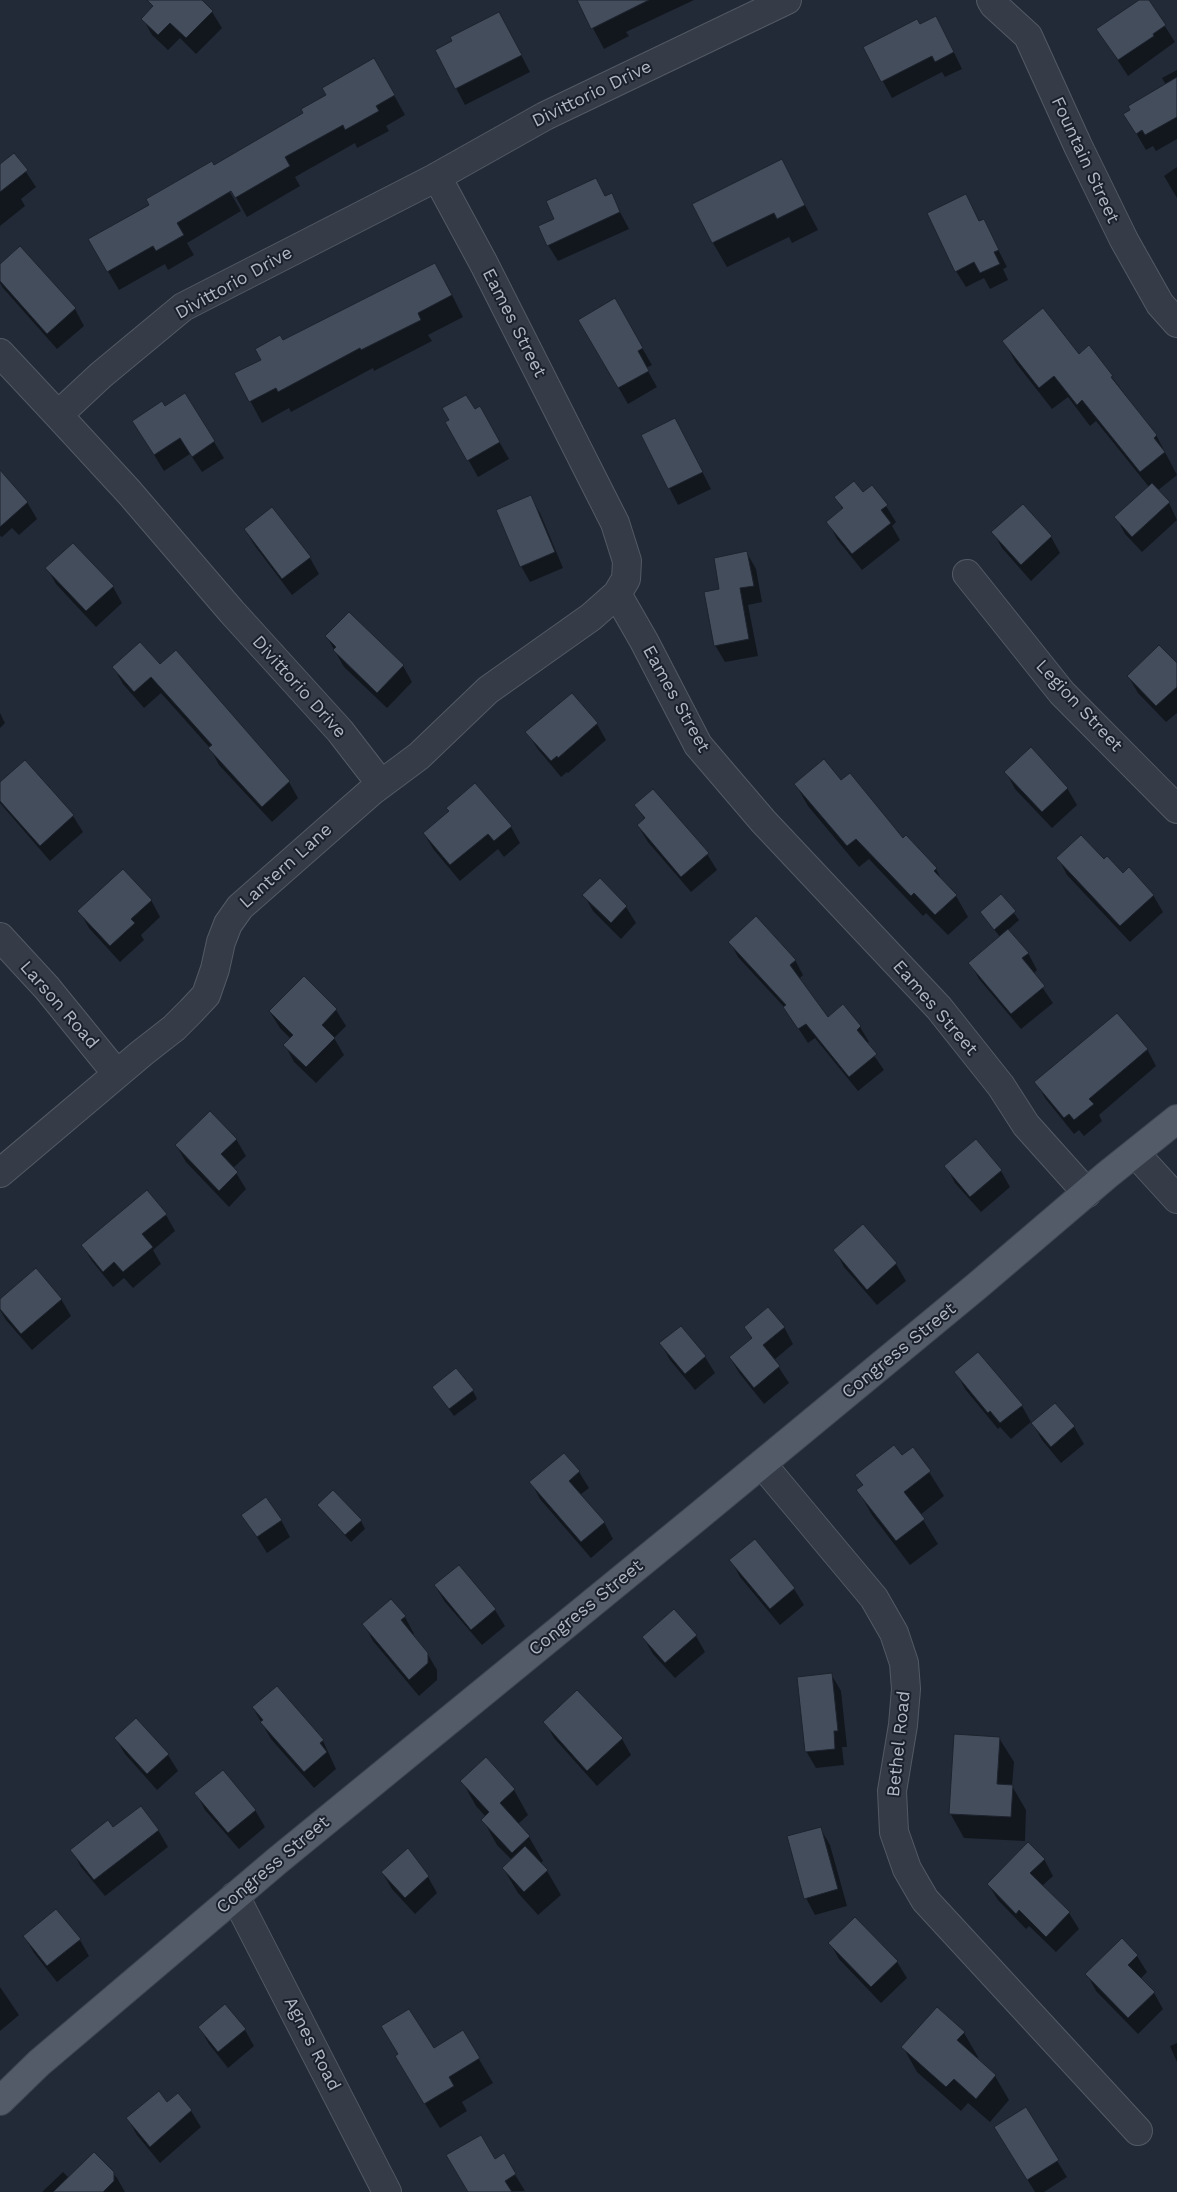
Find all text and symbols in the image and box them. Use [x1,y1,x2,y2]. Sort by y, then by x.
street label: Divittorio Drive [529,56,655,132]
street label: Fountain Street [1046,93,1124,227]
street label: Divittorio Drive [172,242,296,324]
street label: Eames Street [477,265,551,381]
street label: Divittorio Drive [247,631,351,743]
street label: Eames Street [638,642,714,756]
street label: Legion Street [1031,656,1127,756]
street label: Lantern Lane [235,819,337,913]
street label: Eames Street [888,956,982,1060]
street label: Larson Road [15,957,103,1053]
street label: Congress Street [838,1298,960,1404]
street label: Congress Street [525,1555,647,1661]
street label: Bethel Road [883,1690,915,1798]
street label: Congress Street [212,1812,334,1918]
street label: Agnes Road [279,1993,345,2095]

